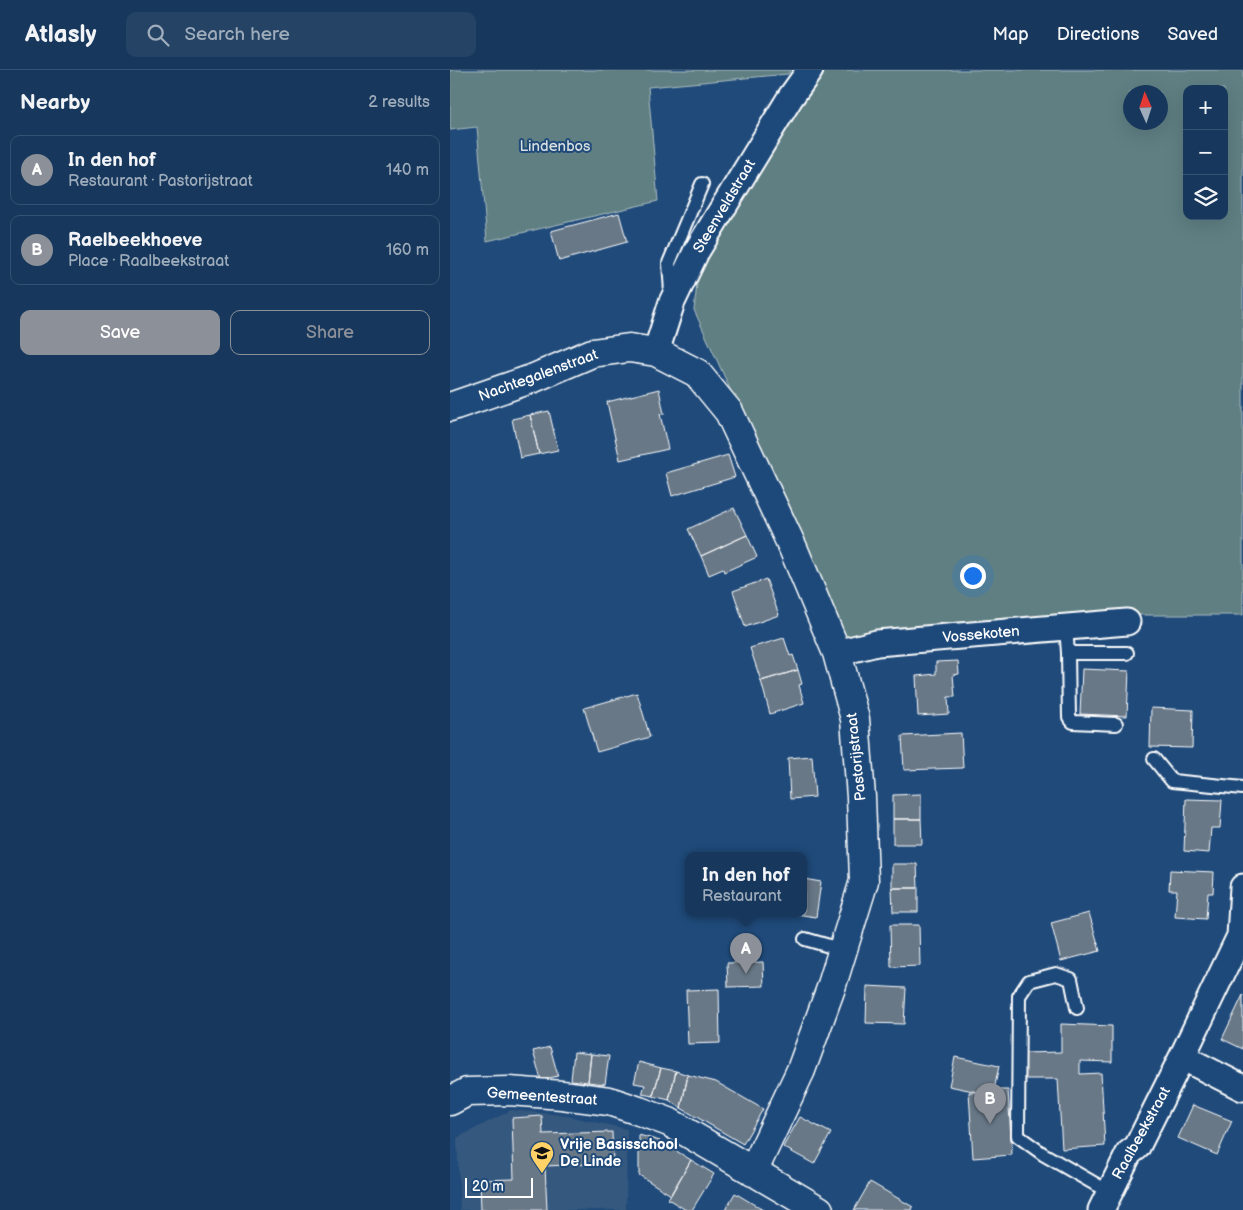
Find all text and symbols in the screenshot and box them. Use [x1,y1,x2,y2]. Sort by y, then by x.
search box [126,12,476,57]
text: Atlasly [25,20,96,49]
icon: search [144,21,172,49]
text: Search here [184,23,290,46]
text: Map [993,24,1029,45]
text: Directions [1057,24,1139,45]
text: Saved [1167,24,1218,45]
north arrow [1123,85,1168,130]
map controls [1183,85,1228,220]
button: + [1183,85,1228,130]
text: Nearby [20,90,90,115]
text: 2 results [368,93,430,112]
button: − [1183,130,1228,175]
park label: Lindenbos [519,137,591,156]
text: In den hof [68,149,156,172]
street label: Steenveldstraat [689,156,760,257]
text: A [32,161,42,180]
text: 140 m [386,161,429,180]
text: Restaurant · Pastorijstraat [68,172,253,191]
button: layers [1183,175,1228,220]
text: Raelbeekhoeve [68,229,202,252]
text: B [31,241,43,260]
text: 160 m [386,241,429,260]
text: Place · Raalbeekstraat [68,252,229,271]
button: Save [20,310,220,355]
button: Share [230,310,430,355]
street label: Nachtegalenstraat [476,345,601,406]
your location [960,563,986,589]
street label: Vossekoten [942,622,1020,647]
street label: Pastorijstraat [842,711,871,802]
popup [685,852,807,917]
text: In den hof [702,864,790,887]
text: Restaurant [702,887,782,906]
pin: A [730,933,762,974]
street label: Gemeentestraat [486,1083,598,1110]
pin: B [974,1083,1006,1124]
street label: Raalbeekstraat [1108,1083,1175,1183]
place label: Vrije Basisschool De Linde [560,1135,678,1171]
school or university icon: Vrije Basisschool De Linde [529,1140,555,1174]
scale bar [465,1175,532,1198]
text: 20 m [472,1178,504,1195]

